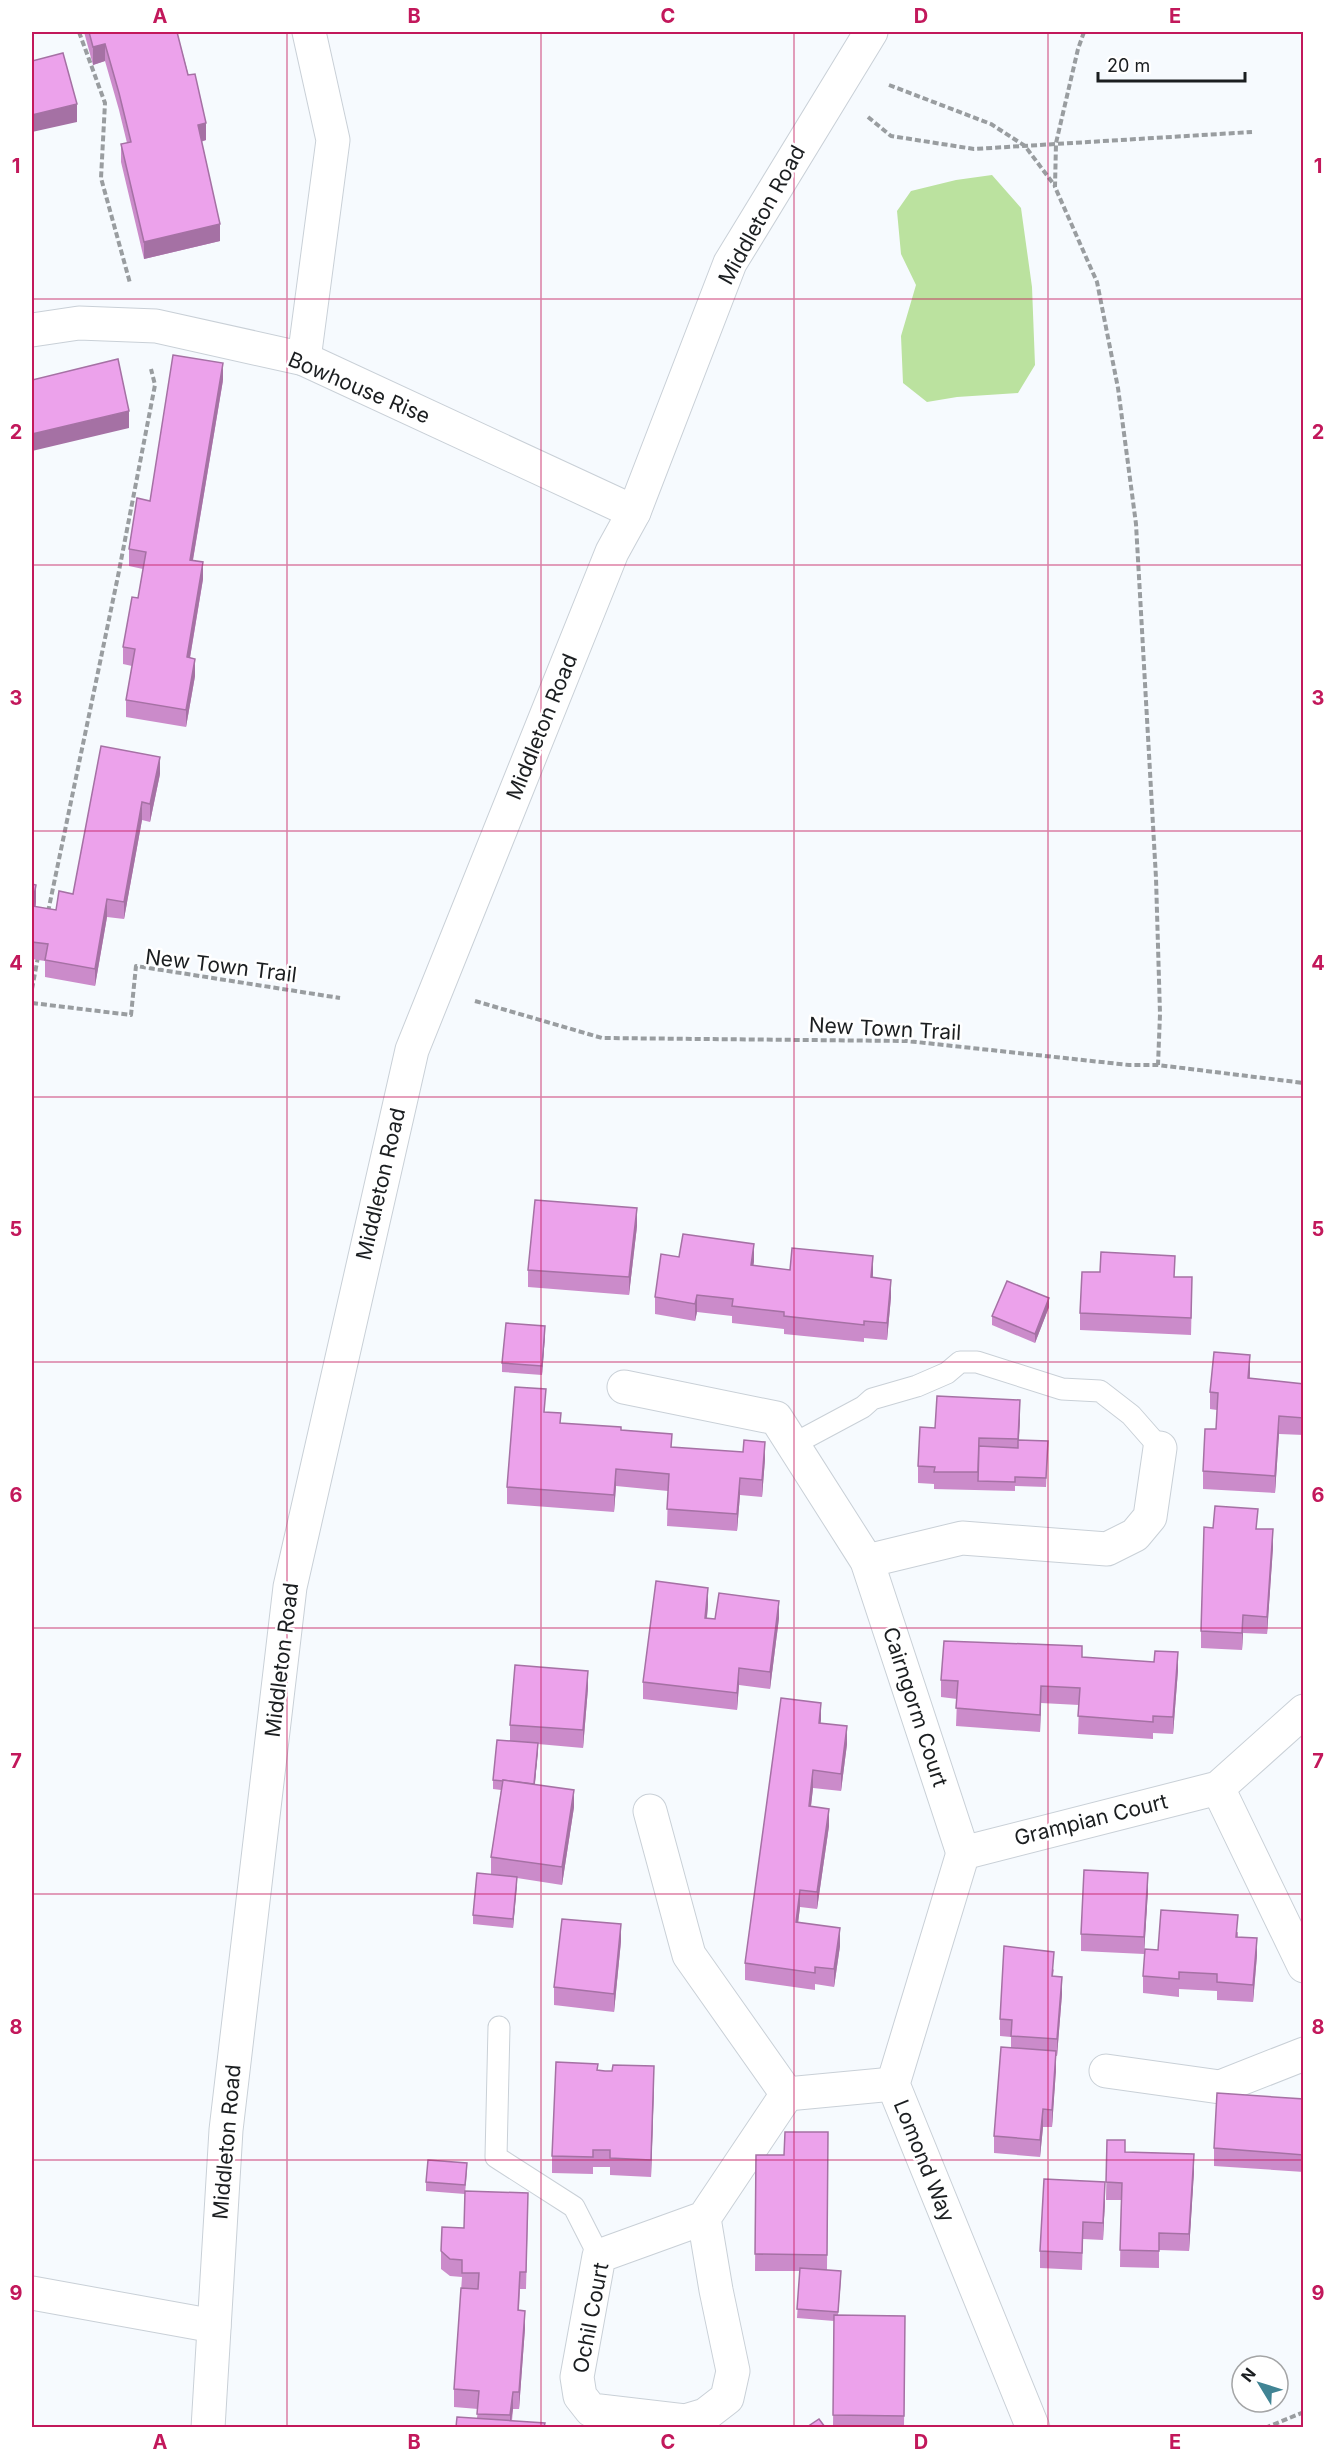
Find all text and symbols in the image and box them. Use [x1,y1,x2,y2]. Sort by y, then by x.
text: A [153,4,168,28]
text: B [407,4,421,28]
text: C [661,4,675,28]
text: D [914,4,928,28]
text: E [1169,4,1181,28]
scale bar [1098,45,1245,83]
text: 20 m [1107,55,1150,76]
street label: Middleton Road [713,141,810,289]
text: 1 [12,154,20,178]
text: 1 [1314,154,1322,178]
street label: Bowhouse Rise [284,346,434,429]
text: 2 [10,420,22,444]
text: 2 [1312,420,1324,444]
street label: Middleton Road [501,650,582,804]
text: 3 [10,686,22,710]
text: 3 [1312,686,1324,710]
street label: New Town Trail [144,944,298,987]
text: 4 [9,951,23,975]
text: 4 [1311,951,1325,975]
street label: New Town Trail [808,1012,962,1045]
street label: Middleton Road [351,1105,410,1262]
text: 5 [10,1217,22,1241]
text: 5 [1312,1217,1324,1241]
text: 6 [10,1483,23,1507]
text: 6 [1312,1483,1325,1507]
street label: Middleton Road [260,1581,303,1739]
street label: Cairngorm Court [878,1624,953,1790]
text: 7 [10,1749,22,1773]
text: 7 [1312,1749,1324,1773]
street label: Grampian Court [1012,1788,1170,1851]
text: 8 [9,2015,23,2039]
text: 8 [1311,2015,1325,2039]
street label: Middleton Road [207,2063,246,2220]
street label: Lomond Way [889,2096,960,2226]
street label: Ochil Court [568,2260,613,2375]
text: 9 [10,2281,23,2305]
text: 9 [1312,2281,1325,2305]
north arrow [1230,2354,1290,2414]
text: N [1237,2364,1260,2386]
text: A [153,2430,168,2454]
text: B [407,2430,421,2454]
text: C [661,2430,675,2454]
text: D [914,2430,928,2454]
text: E [1169,2430,1181,2454]

